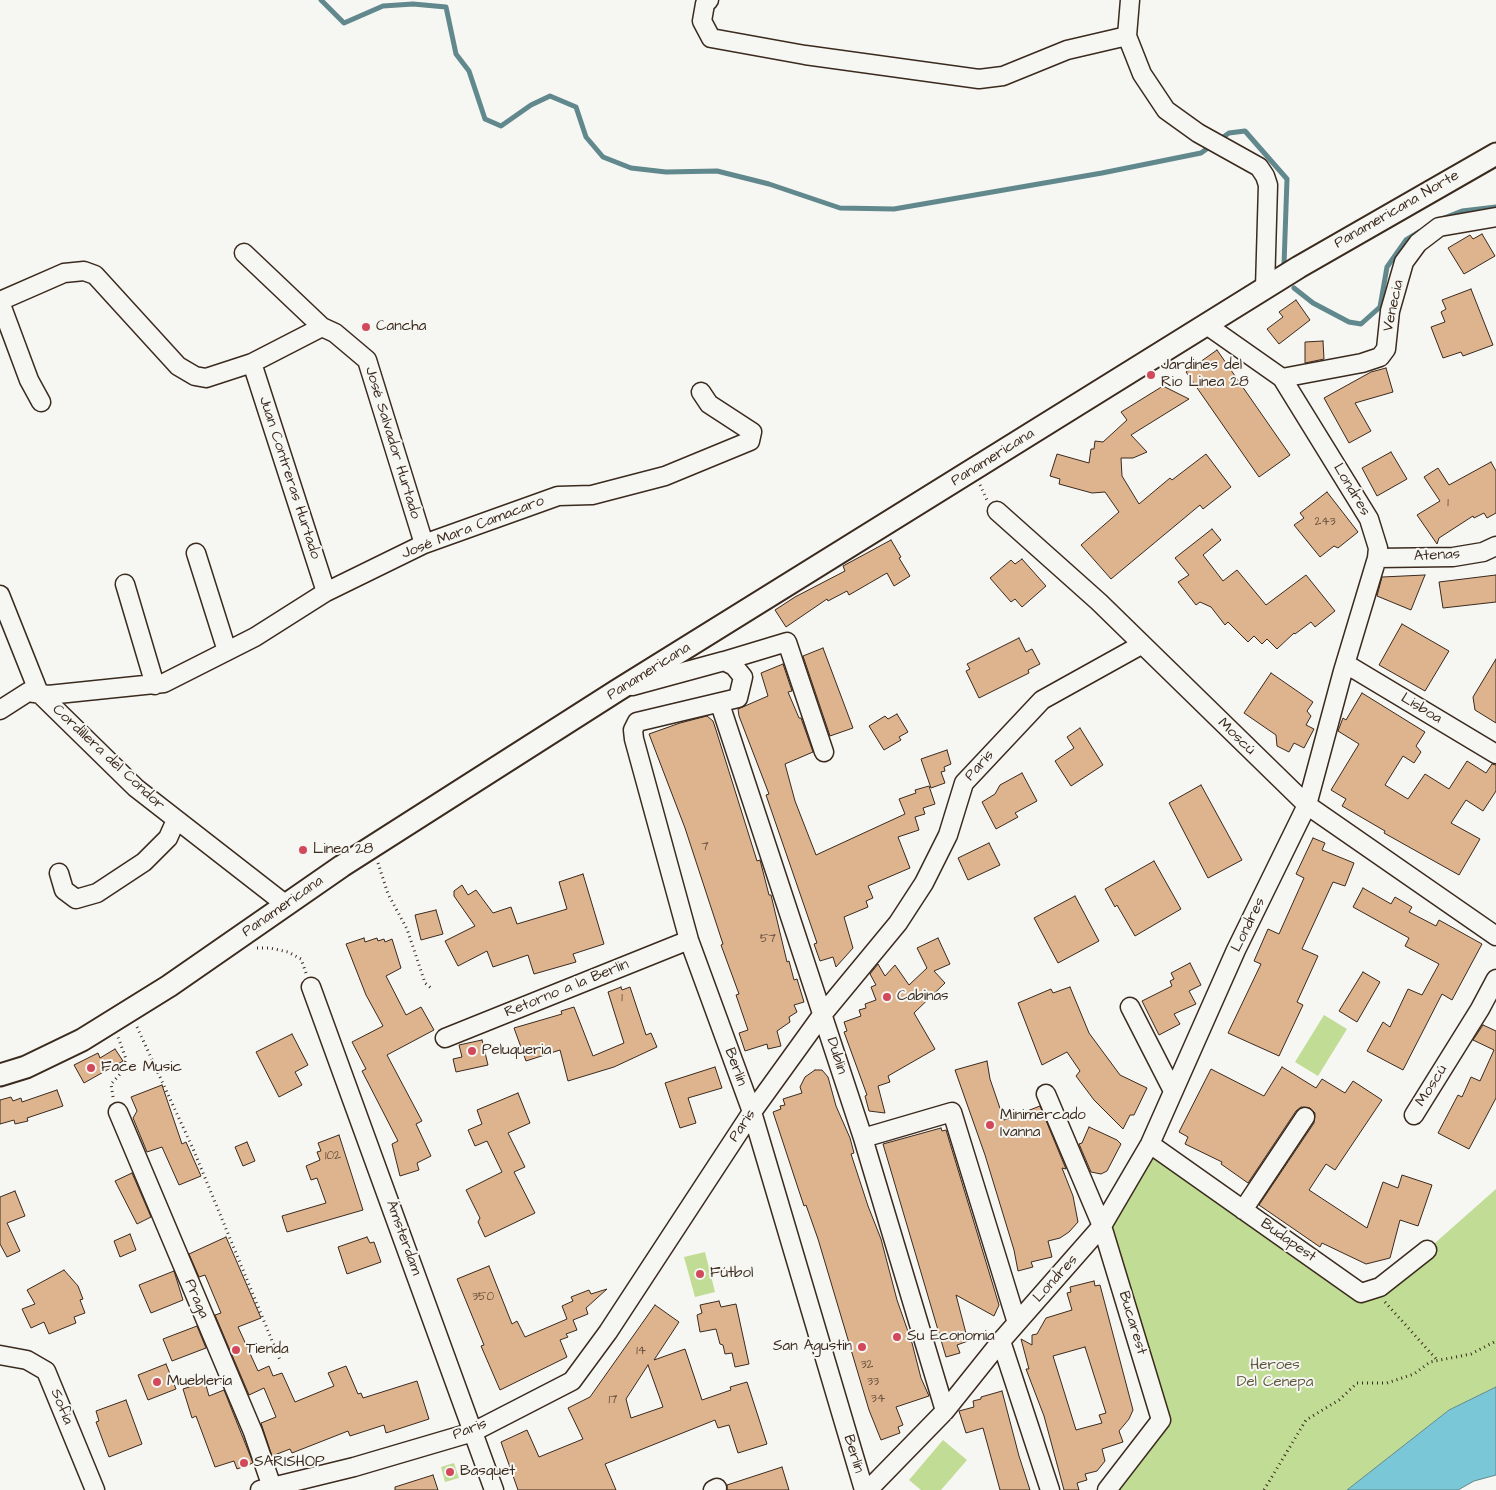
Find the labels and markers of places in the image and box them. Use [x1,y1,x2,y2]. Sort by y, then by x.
place label: Cancha [376,318,426,336]
marker: Cancha [360,321,372,333]
place label: Jardines del Rio Linea 28 [1161,357,1249,392]
marker: Jardines del Rio Linea 28 [1145,369,1157,381]
place label: Linea 28 [313,841,373,859]
marker: Linea 28 [297,844,309,856]
place label: Cabinas [897,988,949,1006]
marker: Cabinas [881,991,893,1003]
place label: Peluqueria [482,1042,551,1060]
marker: Peluqueria [466,1045,478,1057]
place label: Face Music [101,1059,182,1077]
marker: Face Music [85,1062,97,1074]
place label: Minimercado Ivanna [1000,1107,1086,1142]
marker: Minimercado Ivanna [984,1119,996,1131]
place label: Fútbol [710,1265,753,1283]
marker: Fútbol [694,1268,706,1280]
place label: Su Economia [907,1328,995,1346]
marker: Su Economia [891,1331,903,1343]
place label: San Agustin [773,1338,852,1356]
place label: Tienda [246,1341,289,1359]
marker: San Agustin [856,1341,868,1353]
marker: Tienda [230,1344,242,1356]
place label: Mueblería [167,1373,232,1391]
marker: Mueblería [151,1376,163,1388]
place label: SARISHOP [254,1454,325,1472]
marker: SARISHOP [238,1457,250,1469]
place label: Basquet [460,1463,515,1481]
marker: Basquet [444,1466,456,1478]

